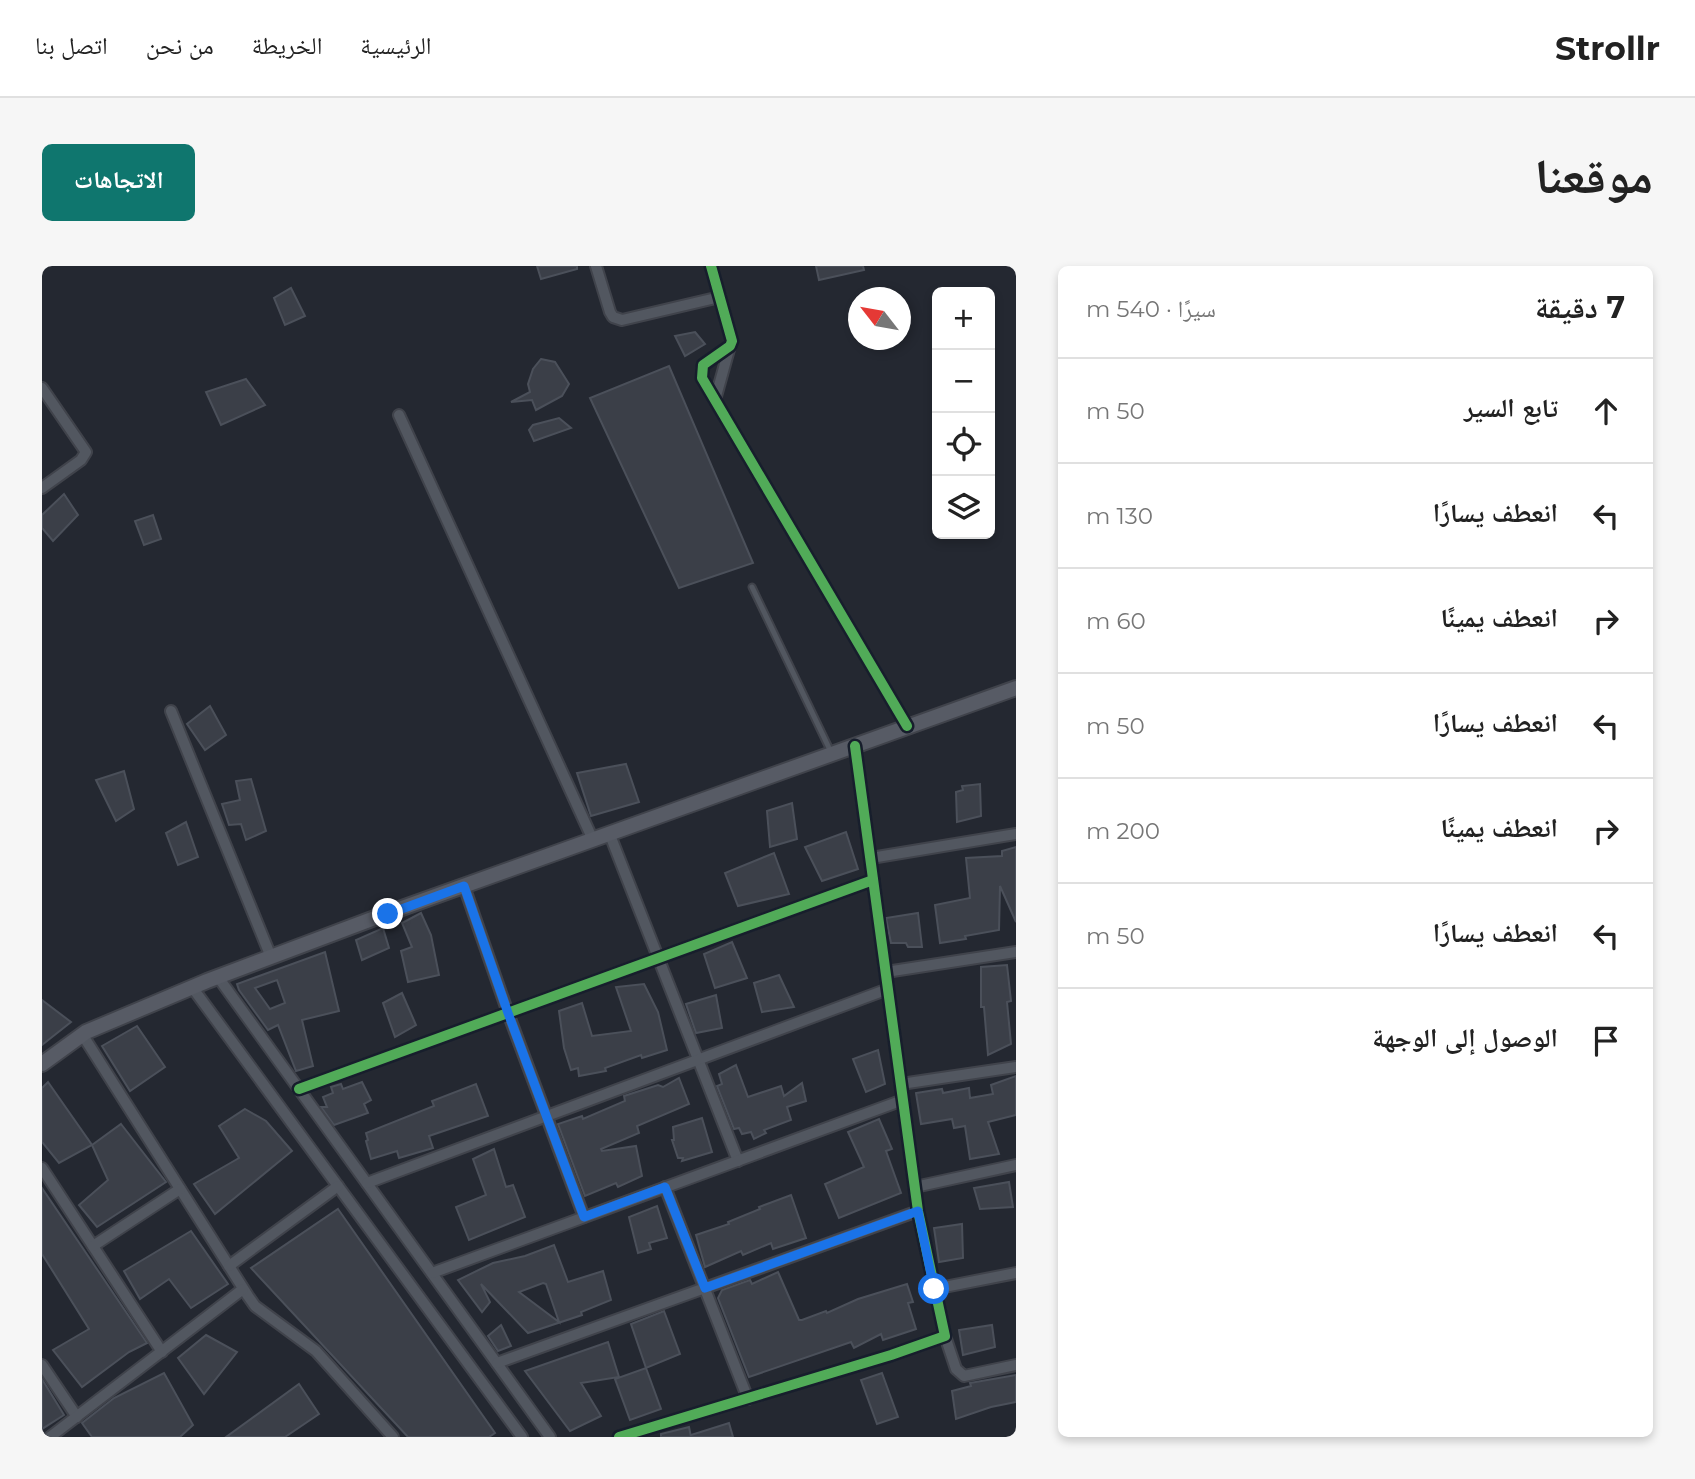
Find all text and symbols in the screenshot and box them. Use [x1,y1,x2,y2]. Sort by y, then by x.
text: Strollr [1555,28,1660,68]
text: اتصل بنا [35,31,108,60]
text: من نحن [146,31,214,60]
text: الخريطة [252,31,322,60]
text: الرئيسية [360,31,431,60]
button: الاتجاهات [42,144,195,221]
text: موقعنا [1535,146,1653,205]
north arrow [848,287,911,350]
map controls [932,287,995,539]
button: + [932,287,995,350]
text: 7 دقيقة [1535,289,1625,326]
text: سيرًا · 540 m [1086,295,1216,323]
button: − [932,350,995,413]
text: تابع السير [1464,392,1558,424]
icon: ahead [1587,392,1625,430]
text: 50 m [1086,397,1145,425]
button: locate [932,413,995,476]
button: layers [932,476,995,539]
text: انعطف يسارًا [1433,497,1558,529]
icon: left [1587,497,1625,535]
text: 130 m [1086,502,1153,530]
text: انعطف يمينًا [1440,602,1558,634]
icon: right [1587,602,1625,640]
text: 60 m [1086,607,1146,635]
text: انعطف يسارًا [1433,707,1558,739]
icon: left [1587,707,1625,745]
text: 50 m [1086,712,1145,740]
text: انعطف يمينًا [1440,812,1558,844]
icon: right [1587,812,1625,850]
text: 200 m [1086,817,1160,845]
route end [372,898,403,929]
text: انعطف يسارًا [1433,917,1558,949]
icon: left [1587,917,1625,955]
text: 50 m [1086,922,1145,950]
text: الوصول إلى الوجهة [1372,1022,1558,1054]
icon: arrive [1587,1022,1625,1060]
route start [918,1273,949,1304]

